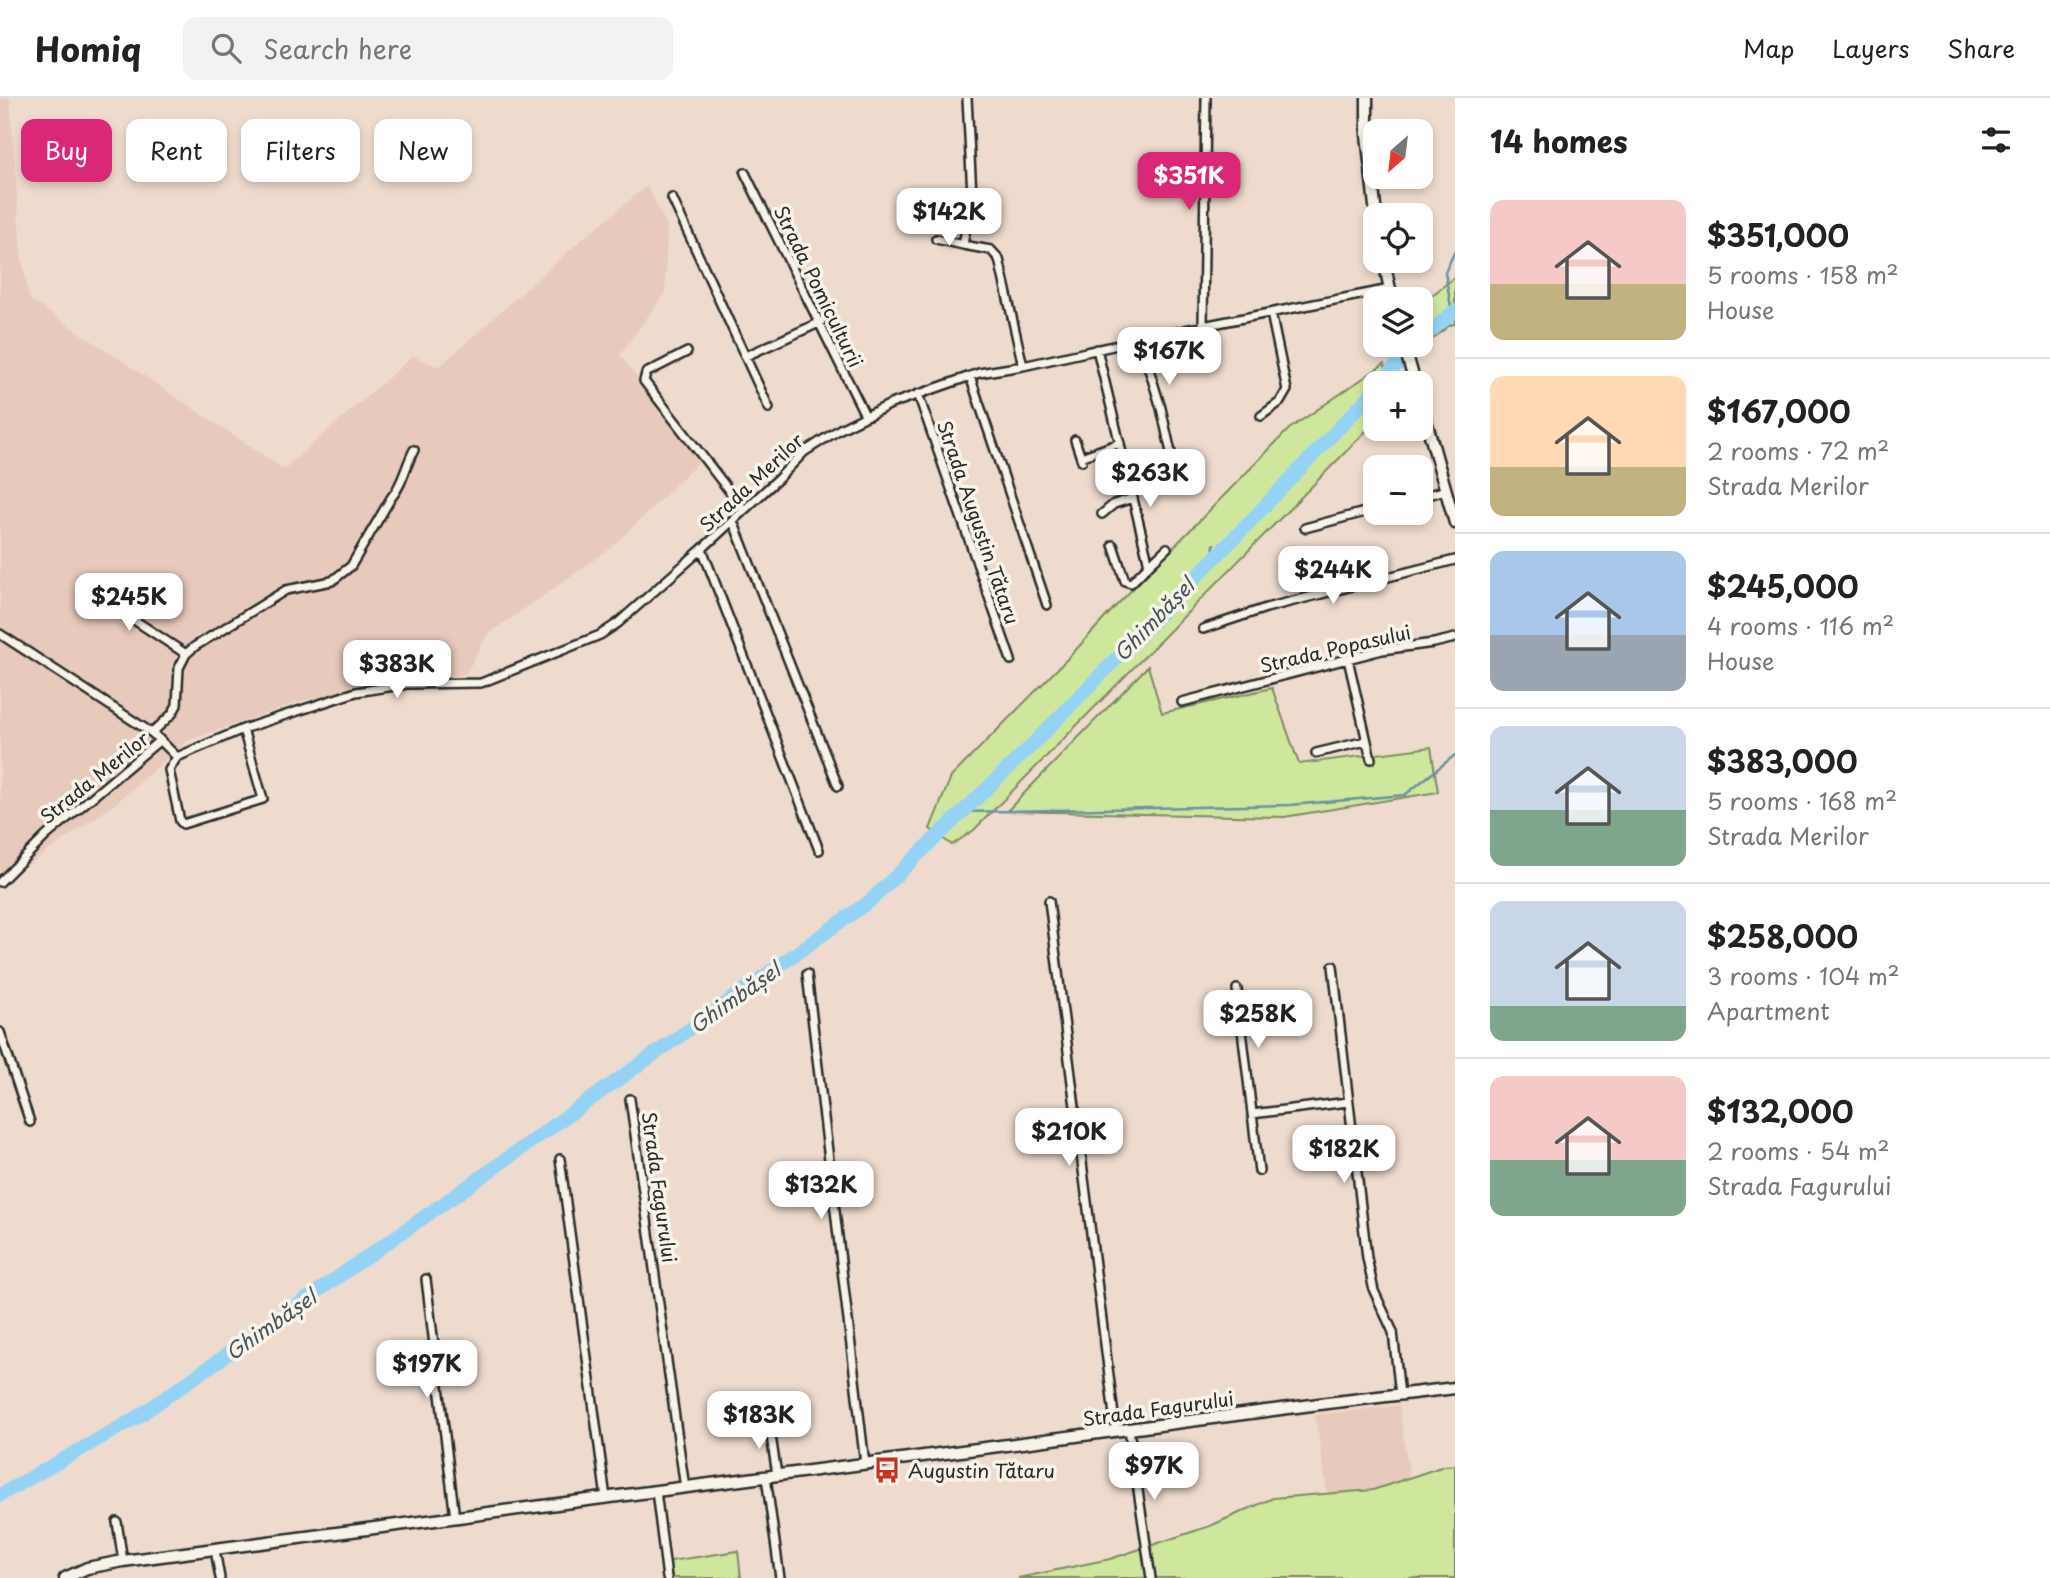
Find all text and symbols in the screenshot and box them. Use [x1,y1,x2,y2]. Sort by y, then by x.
search box [183,17,673,80]
text: Homiq [35,23,141,73]
icon: search [207,29,245,67]
text: Search here [263,29,412,68]
text: Map [1743,30,1794,66]
text: Layers [1832,30,1909,66]
text: Share [1947,30,2015,66]
text: 14 homes [1490,118,1628,163]
chip: Buy [21,119,112,182]
chip: Rent [126,119,227,182]
chip: Filters [241,119,360,182]
chip: New [374,119,472,182]
north arrow [1363,119,1433,189]
map controls [1363,119,1433,525]
icon: filters [1977,121,2015,159]
pin: $351K [1140,152,1238,212]
text: $351K [1154,157,1224,192]
pin: $142K [900,188,998,248]
text: $142K [913,193,986,228]
street label: Strada Pomiculturii [768,200,870,372]
button: locate [1363,203,1433,273]
text: $351,000 [1707,212,1849,257]
icon: home [1546,228,1630,312]
text: 5 rooms · 158 m² [1707,257,1899,292]
button: layers [1363,287,1433,357]
text: House [1707,292,1774,327]
pin: $167K [1120,328,1218,387]
text: $167K [1133,332,1205,367]
button: + [1363,371,1433,441]
text: $167,000 [1707,388,1851,433]
icon: home [1546,404,1630,488]
street label: Strada Augustin Tătaru [931,416,1027,628]
street label: Strada Merilor [693,426,810,538]
text: 2 rooms · 72 m² [1707,433,1889,468]
pin: $263K [1101,450,1199,509]
text: $263K [1111,454,1189,489]
button: − [1363,455,1433,525]
text: Strada Merilor [1707,468,1869,503]
pin: $244K [1284,546,1382,606]
text: $244K [1294,551,1372,586]
text: $245,000 [1707,563,1859,608]
water label: Ghimbășel [1105,568,1203,668]
pin: $245K [80,574,178,633]
text: $245K [91,578,167,613]
icon: home [1546,579,1630,663]
text: 4 rooms · 116 m² [1707,608,1894,643]
street label: Strada Popasului [1257,617,1413,679]
pin: $383K [348,640,446,700]
text: House [1707,643,1774,678]
text: $383K [359,645,435,680]
street label: Strada Merilor [33,724,155,830]
text: $383,000 [1707,738,1858,783]
icon: home [1546,754,1630,838]
text: 5 rooms · 168 m² [1707,783,1897,818]
text: Strada Merilor [1707,818,1869,853]
text: $258,000 [1707,913,1858,958]
icon: home [1546,929,1630,1013]
water label: Ghimbășel [682,952,789,1040]
text: 3 rooms · 104 m² [1707,958,1900,993]
pin: $258K [1209,990,1307,1050]
text: Apartment [1707,993,1830,1028]
text: $258K [1219,995,1297,1030]
text: $132,000 [1707,1088,1854,1133]
icon: home [1546,1104,1630,1188]
pin: $210K [1020,1108,1118,1168]
street label: Strada Fagurului [636,1110,684,1264]
text: $210K [1031,1113,1107,1148]
pin: $182K [1295,1126,1393,1185]
text: $182K [1308,1130,1380,1165]
text: 2 rooms · 54 m² [1707,1133,1890,1168]
pin: $132K [772,1162,870,1221]
text: $132K [785,1166,857,1201]
text: Strada Fagurului [1707,1168,1891,1203]
water label: Ghimbășel [218,1279,325,1367]
pin: $197K [378,1340,476,1400]
text: $197K [392,1345,462,1380]
street label: Strada Fagurului [1081,1384,1235,1432]
pin: $183K [710,1392,808,1451]
text: $183K [723,1396,795,1431]
pin: $97K [1113,1442,1195,1502]
text: $97K [1125,1447,1183,1482]
bus stop icon: Augustin Tătaru [872,1455,902,1485]
place label: Augustin Tătaru [908,1456,1055,1484]

